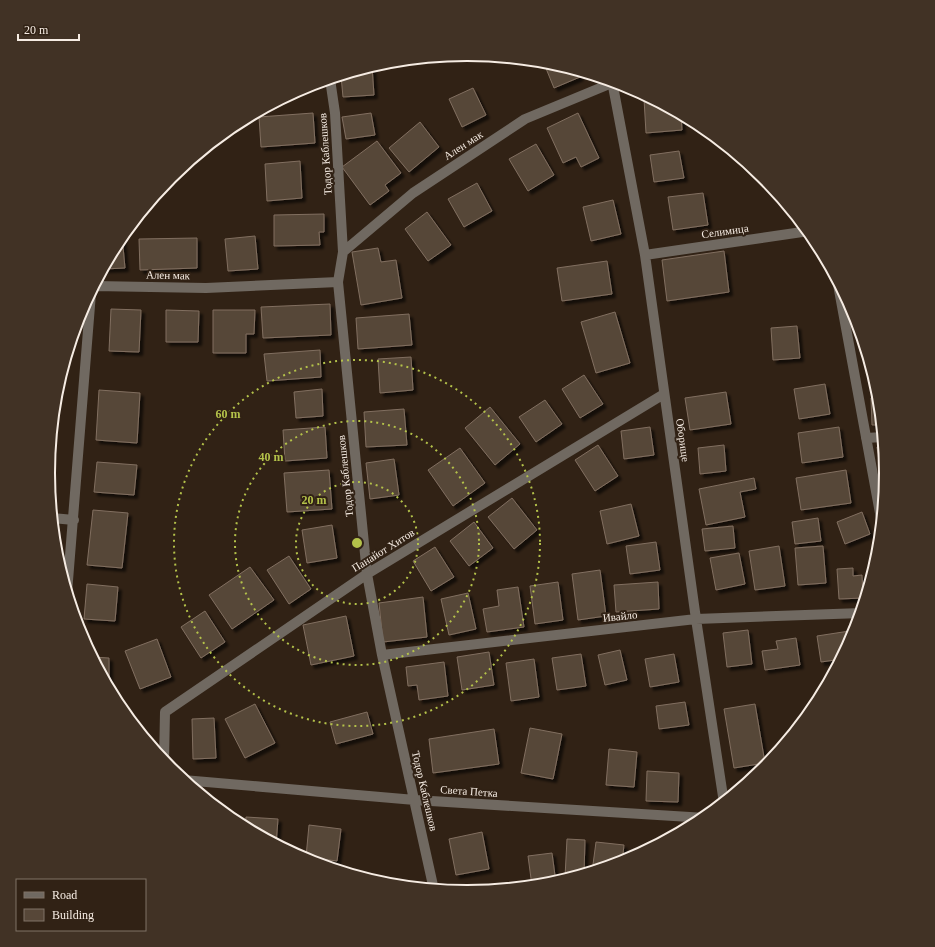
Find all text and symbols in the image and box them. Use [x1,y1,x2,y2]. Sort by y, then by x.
scale bar [18,16,79,42]
text: 20 m [24,23,49,37]
street label: Тодор Каблешков [316,113,334,195]
street label: Ален мак [441,128,485,162]
street label: Селимица [701,222,749,240]
street label: Ален мак [146,269,191,281]
text: 60 m [216,407,241,421]
street label: Оборище [674,417,692,463]
street label: Тодор Каблешков [335,435,355,517]
text: 40 m [259,450,284,464]
text: 20 m [302,493,327,507]
street label: Панайот Хитов [349,526,417,574]
centre of rings [350,536,364,550]
street label: Ивайло [602,608,638,624]
street label: Тодор Каблешков [410,750,440,832]
street label: Света Петка [440,783,498,799]
legend [16,879,146,931]
text: Road [52,888,77,902]
text: Building [52,908,94,922]

